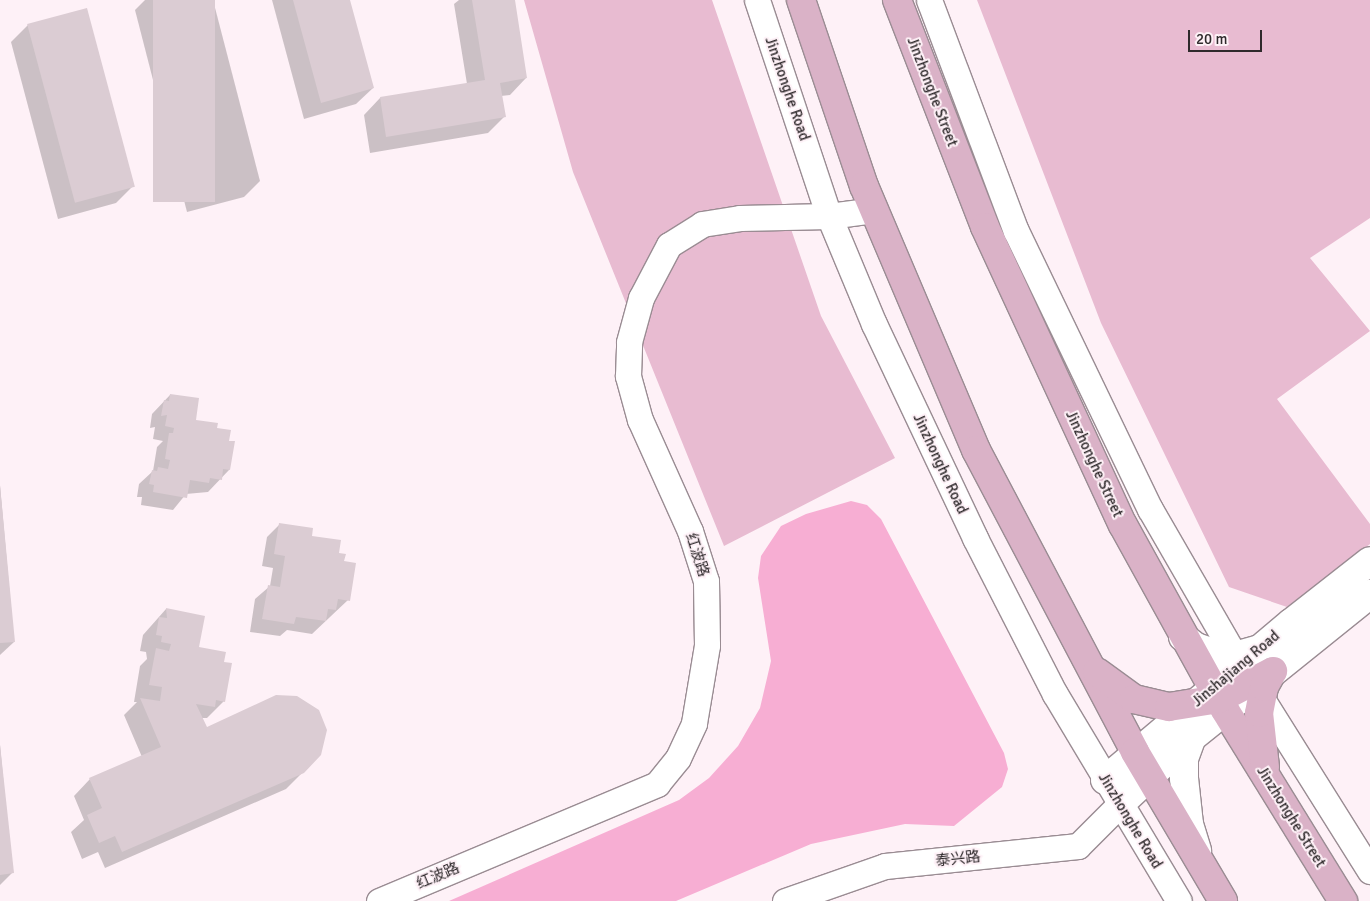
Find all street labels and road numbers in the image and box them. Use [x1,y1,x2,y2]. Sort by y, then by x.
street label: Jinzhonghe Road [761,35,813,143]
street label: Jinzhonghe Street [903,35,961,149]
street label: Jinzhonghe Street [1061,408,1127,520]
street label: Jinzhonghe Road [909,411,971,517]
street label: 红波路 [681,531,713,579]
street label: Jinshajiang Road [1189,627,1283,711]
street label: Jinzhonghe Street [1253,763,1329,871]
street label: Jinzhonghe Road [1094,770,1166,872]
street label: 泰兴路 [935,848,981,870]
street label: 红波路 [414,859,462,893]

